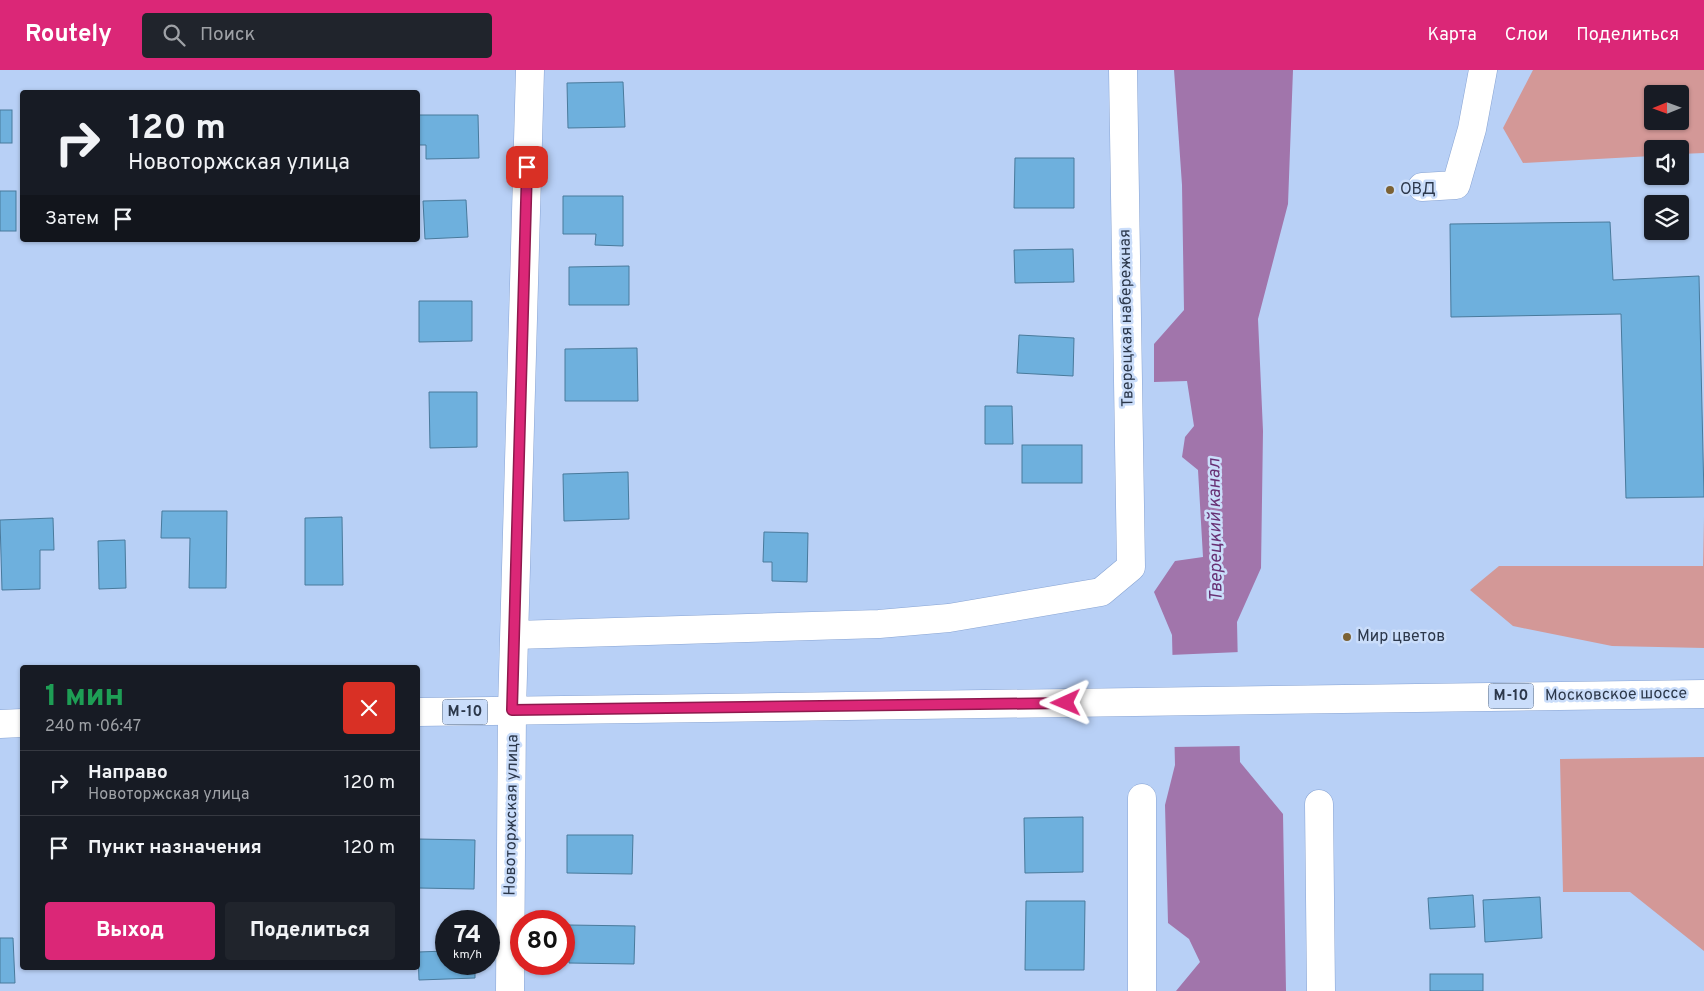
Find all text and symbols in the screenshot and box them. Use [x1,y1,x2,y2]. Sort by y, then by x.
search box [142,13,492,58]
text: Routely [25,20,112,50]
icon: search [160,21,188,49]
text: Поиск [200,23,255,47]
text: Карта [1427,24,1477,47]
text: Слои [1505,24,1548,47]
text: Поделиться [1576,24,1679,47]
north arrow [1644,85,1689,130]
map controls [1644,85,1689,240]
text: 120 m [128,107,226,151]
icon: right [45,110,110,175]
button: sound [1644,140,1689,185]
pin [506,146,548,188]
text: Новоторжская улица [128,150,350,177]
icon: arrive [513,153,541,181]
place label: ОВД [1400,180,1436,200]
marker: ОВД [1384,184,1396,196]
button: layers [1644,195,1689,240]
icon: arrive [109,205,137,233]
text: Затем [45,207,99,231]
street label: Тверецкая набережная [1115,229,1139,407]
water label: Тверецкий канал [1203,458,1229,602]
place label: Мир цветов [1357,627,1445,647]
marker: Мир цветов [1341,631,1353,643]
position arrow [1039,676,1091,728]
text: 1 мин [45,679,124,716]
button: close [343,682,395,734]
road number: М-10 [1488,684,1534,708]
street label: Московское шоссе [1545,684,1687,706]
road number: М-10 [442,700,488,724]
text: 240 m · 06:47 [45,717,141,737]
street label: Новоторжская улица [501,734,523,896]
text: Направо [88,761,168,785]
icon: right [45,769,73,797]
text: 120 m [344,771,395,795]
text: Новоторжская улица [88,785,249,805]
icon: arrive [45,834,73,862]
text: Пункт назначения [88,836,262,860]
text: 120 m [344,836,395,860]
button: Выход [45,902,215,960]
button: Поделиться [225,902,395,960]
speed limit sign: 80 [510,910,575,975]
text: 74 [454,920,481,952]
text: km/h [453,947,482,963]

